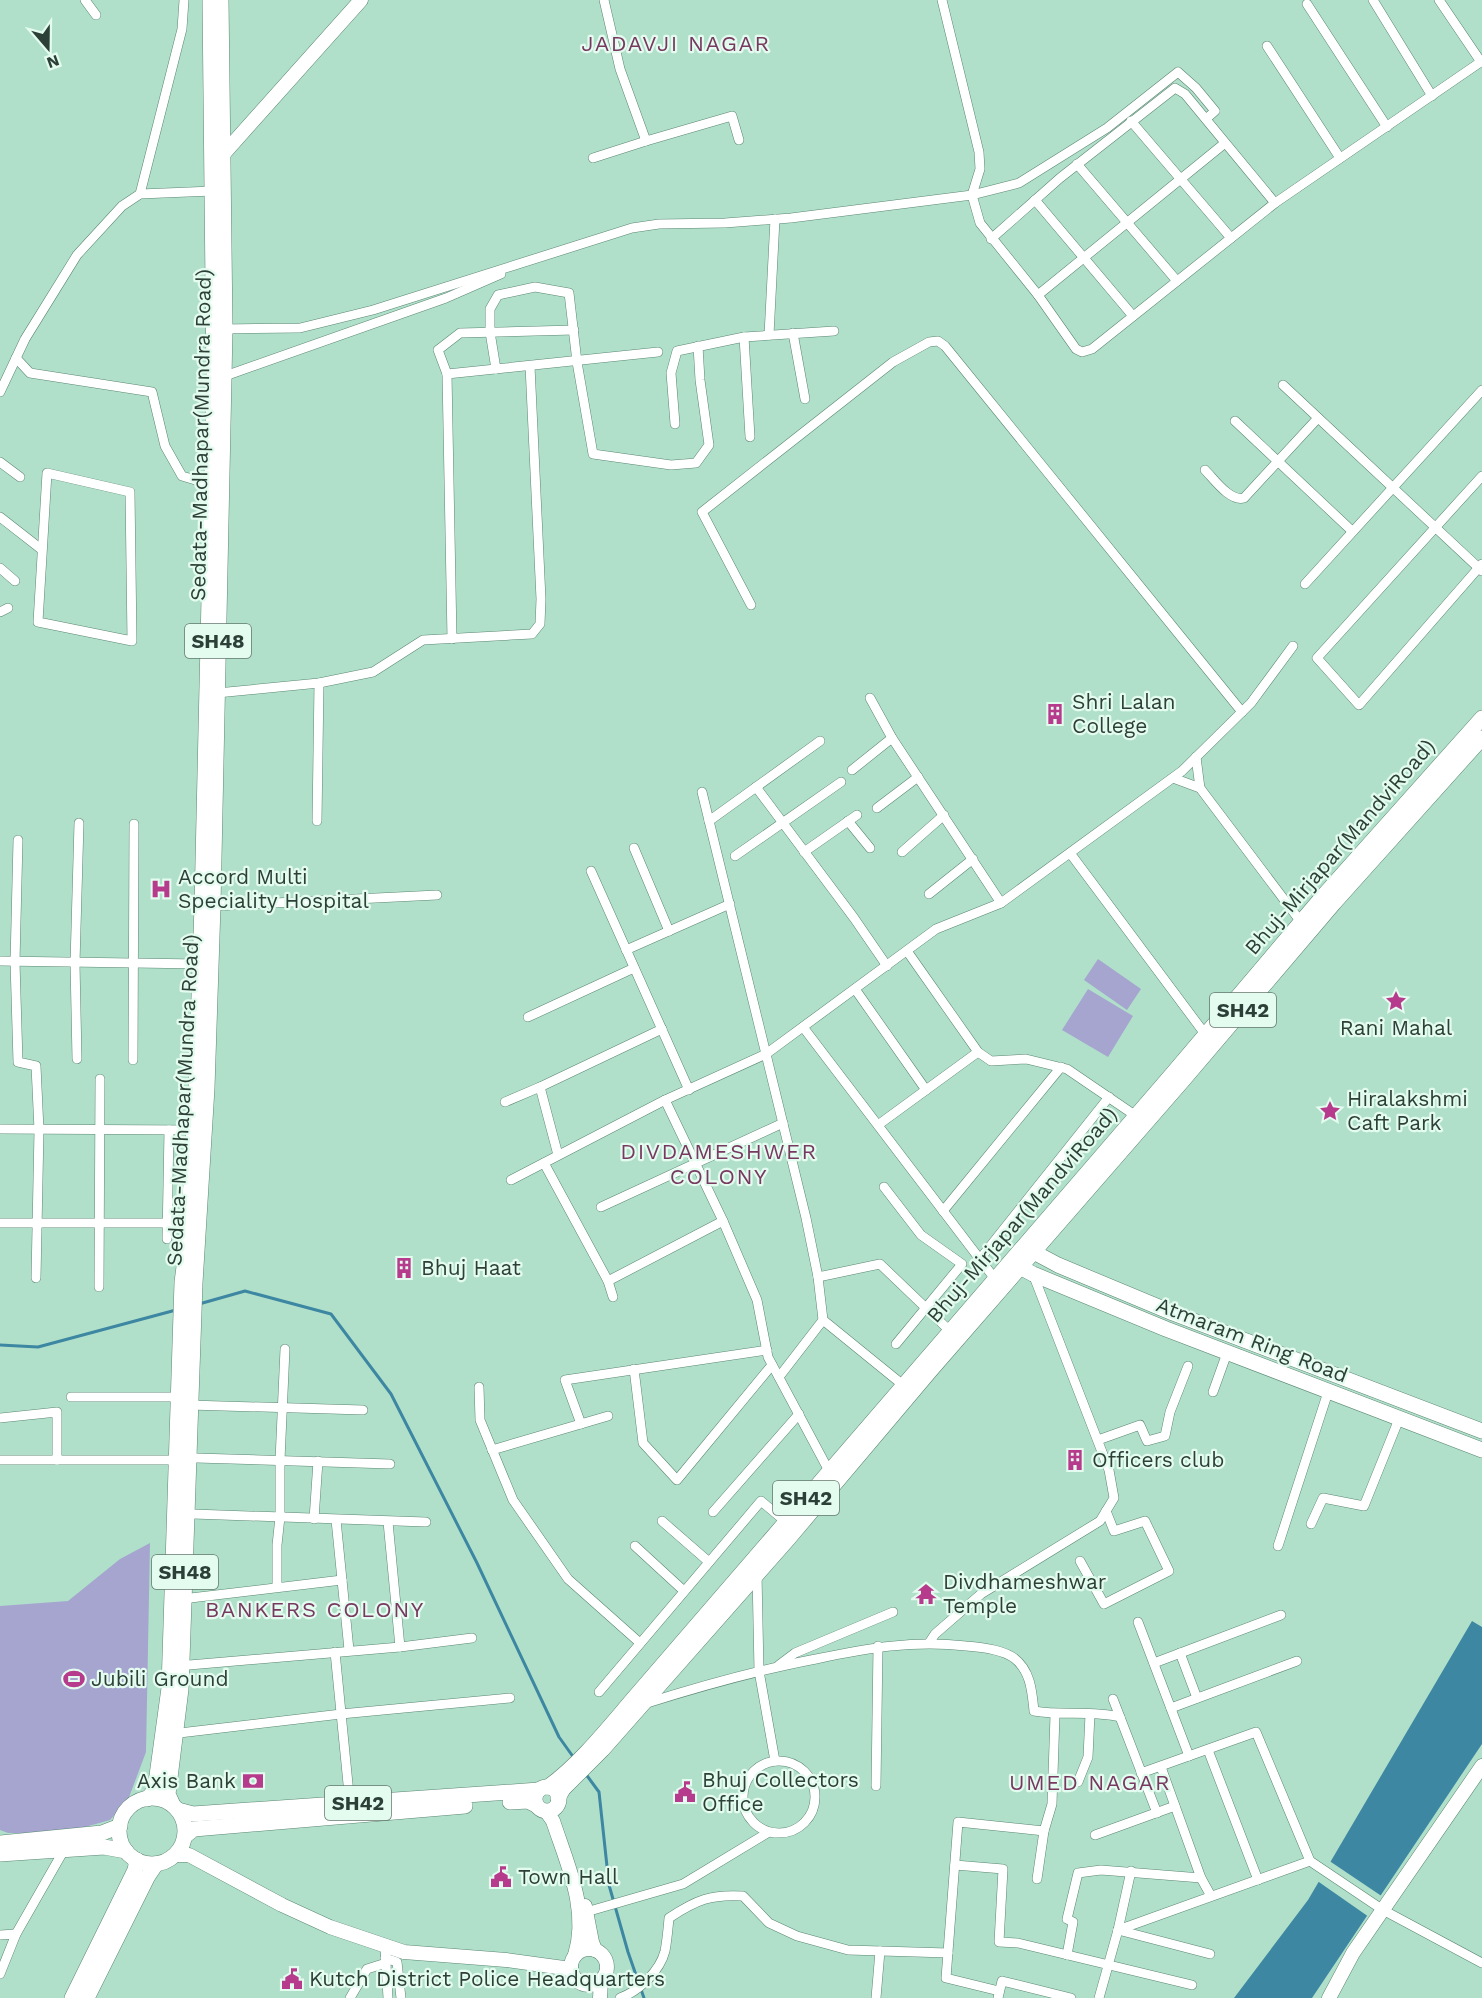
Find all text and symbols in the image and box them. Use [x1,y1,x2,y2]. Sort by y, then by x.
north arrow [18,18,78,78]
district label: JADAVJI NAGAR [581,31,771,56]
text: N [44,51,62,73]
street label: Sedata-Madhapar(Mundra Road) [185,269,216,601]
road number: SH48 [185,624,251,658]
place label: Shri Lalan College [1072,689,1176,738]
building icon: Shri Lalan College [1043,702,1067,726]
street label: Bhuj-Mirjapar(MandviRoad) [1239,734,1440,959]
place label: Accord Multi Speciality Hospital [178,864,370,913]
hospital icon: Accord Multi Speciality Hospital [149,877,173,901]
street label: Sedata-Madhapar(Mundra Road) [161,934,204,1266]
place icon: Rani Mahal [1384,989,1408,1013]
road number: SH42 [1210,993,1276,1027]
place label: Rani Mahal [1340,1015,1453,1040]
place label: Hiralakshmi Caft Park [1347,1086,1468,1135]
place icon: Hiralakshmi Caft Park [1318,1099,1342,1123]
street label: Bhuj-Mirjapar(MandviRoad) [921,1102,1122,1327]
district label: DIVDAMESHWER COLONY [620,1139,818,1189]
place label: Bhuj Haat [421,1255,521,1280]
building icon: Bhuj Haat [392,1256,416,1280]
street label: Atmaram Ring Road [1153,1291,1352,1388]
place label: Officers club [1092,1447,1224,1472]
building icon: Officers club [1063,1448,1087,1472]
road number: SH42 [773,1481,839,1515]
road number: SH48 [152,1555,218,1589]
place label: Divdhameshwar Temple [943,1569,1107,1618]
temple icon: Divdhameshwar Temple [914,1582,938,1606]
district label: BANKERS COLONY [205,1597,425,1622]
place label: Jubili Ground [91,1666,229,1691]
sports icon: Jubili Ground [62,1667,86,1691]
place label: Bhuj Collectors Office [702,1767,859,1816]
place label: Axis Bank [137,1768,236,1793]
bank icon: Axis Bank [241,1769,265,1793]
district label: UMED NAGAR [1009,1770,1171,1795]
public building icon: Bhuj Collectors Office [673,1780,697,1804]
road number: SH42 [325,1786,391,1820]
place label: Town Hall [518,1864,619,1889]
public building icon: Town Hall [489,1865,513,1889]
place label: Kutch District Police Headquarters [309,1966,665,1991]
public building icon: Kutch District Police Headquarters [280,1967,304,1991]

